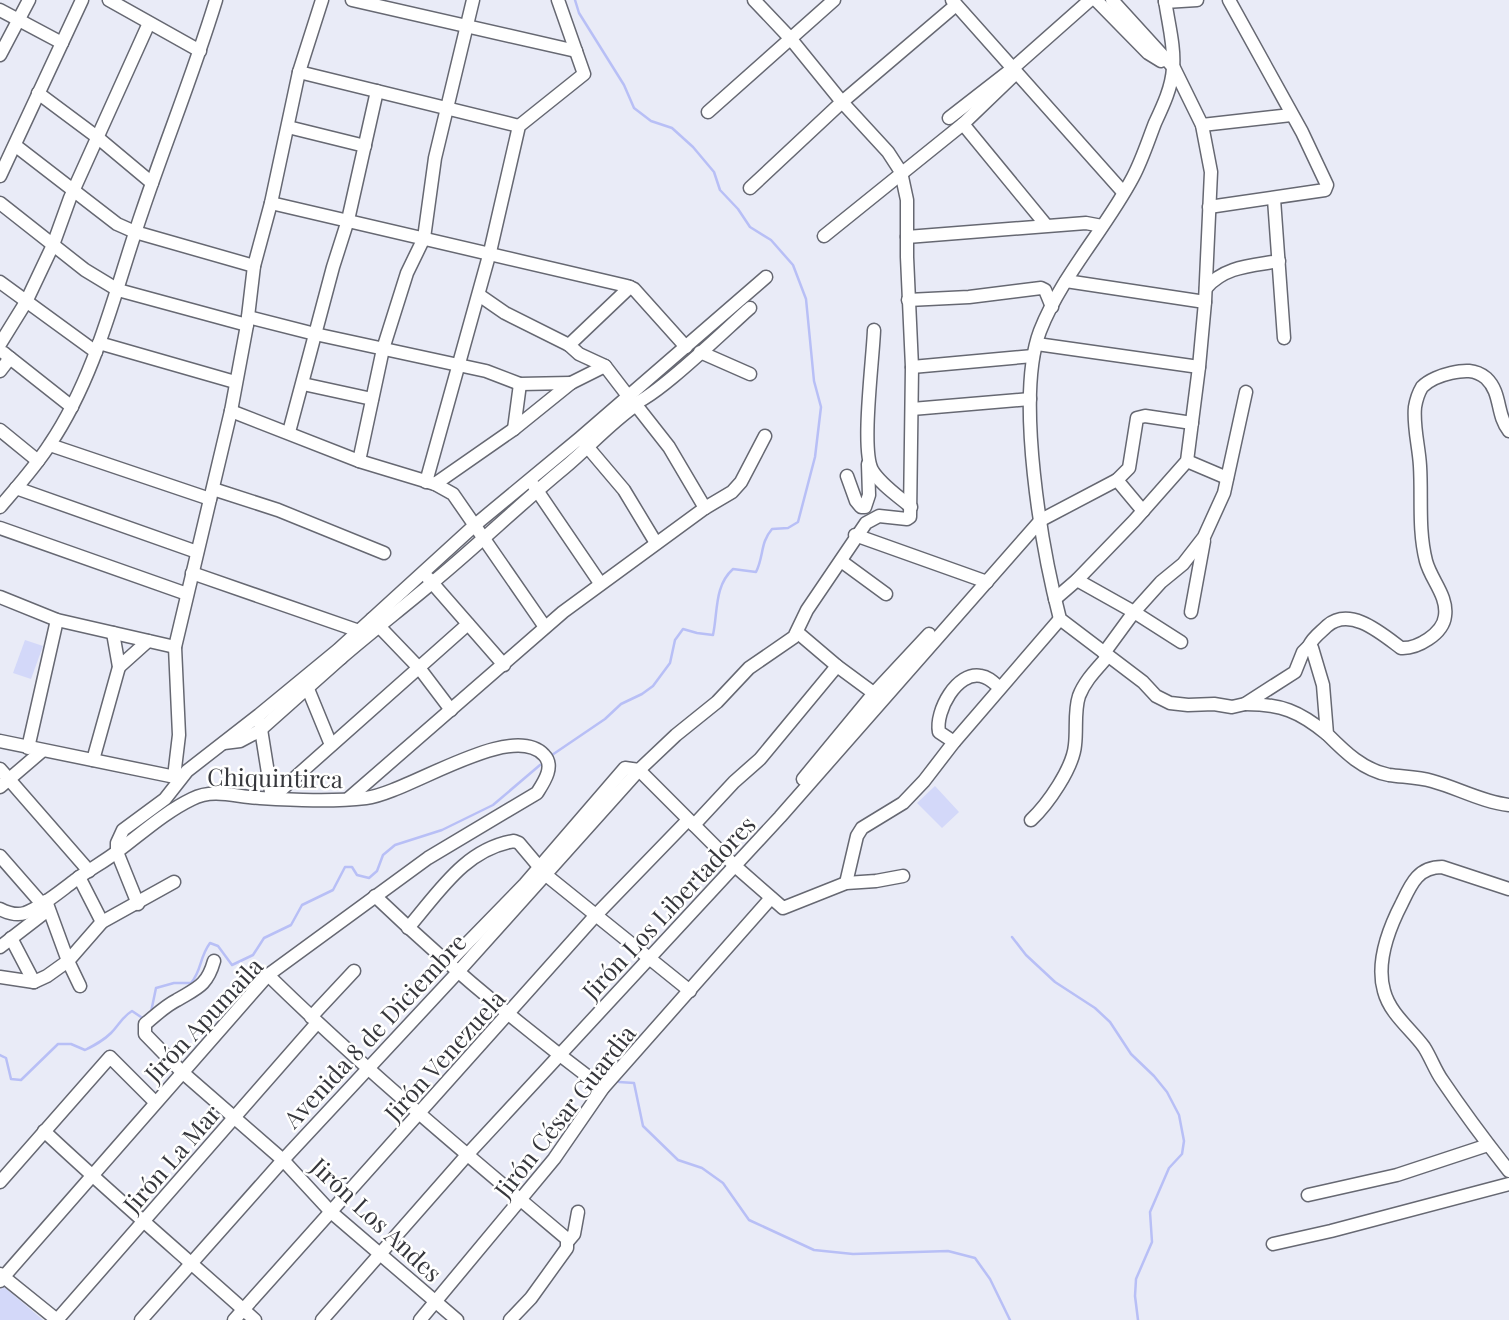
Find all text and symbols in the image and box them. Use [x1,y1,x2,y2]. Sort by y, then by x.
street label: Chiquintirca [207,760,343,794]
street label: Jirón Los Libertadores [574,808,762,1007]
street label: Avenida 8 de Diciembre [275,926,473,1135]
street label: Jirón Apumaila [136,950,269,1089]
street label: Jirón Venezuela [376,983,512,1128]
street label: Jirón César Guardia [486,1018,642,1205]
street label: Jirón La Mar [114,1097,227,1220]
street label: Jirón Los Andes [304,1149,449,1288]

